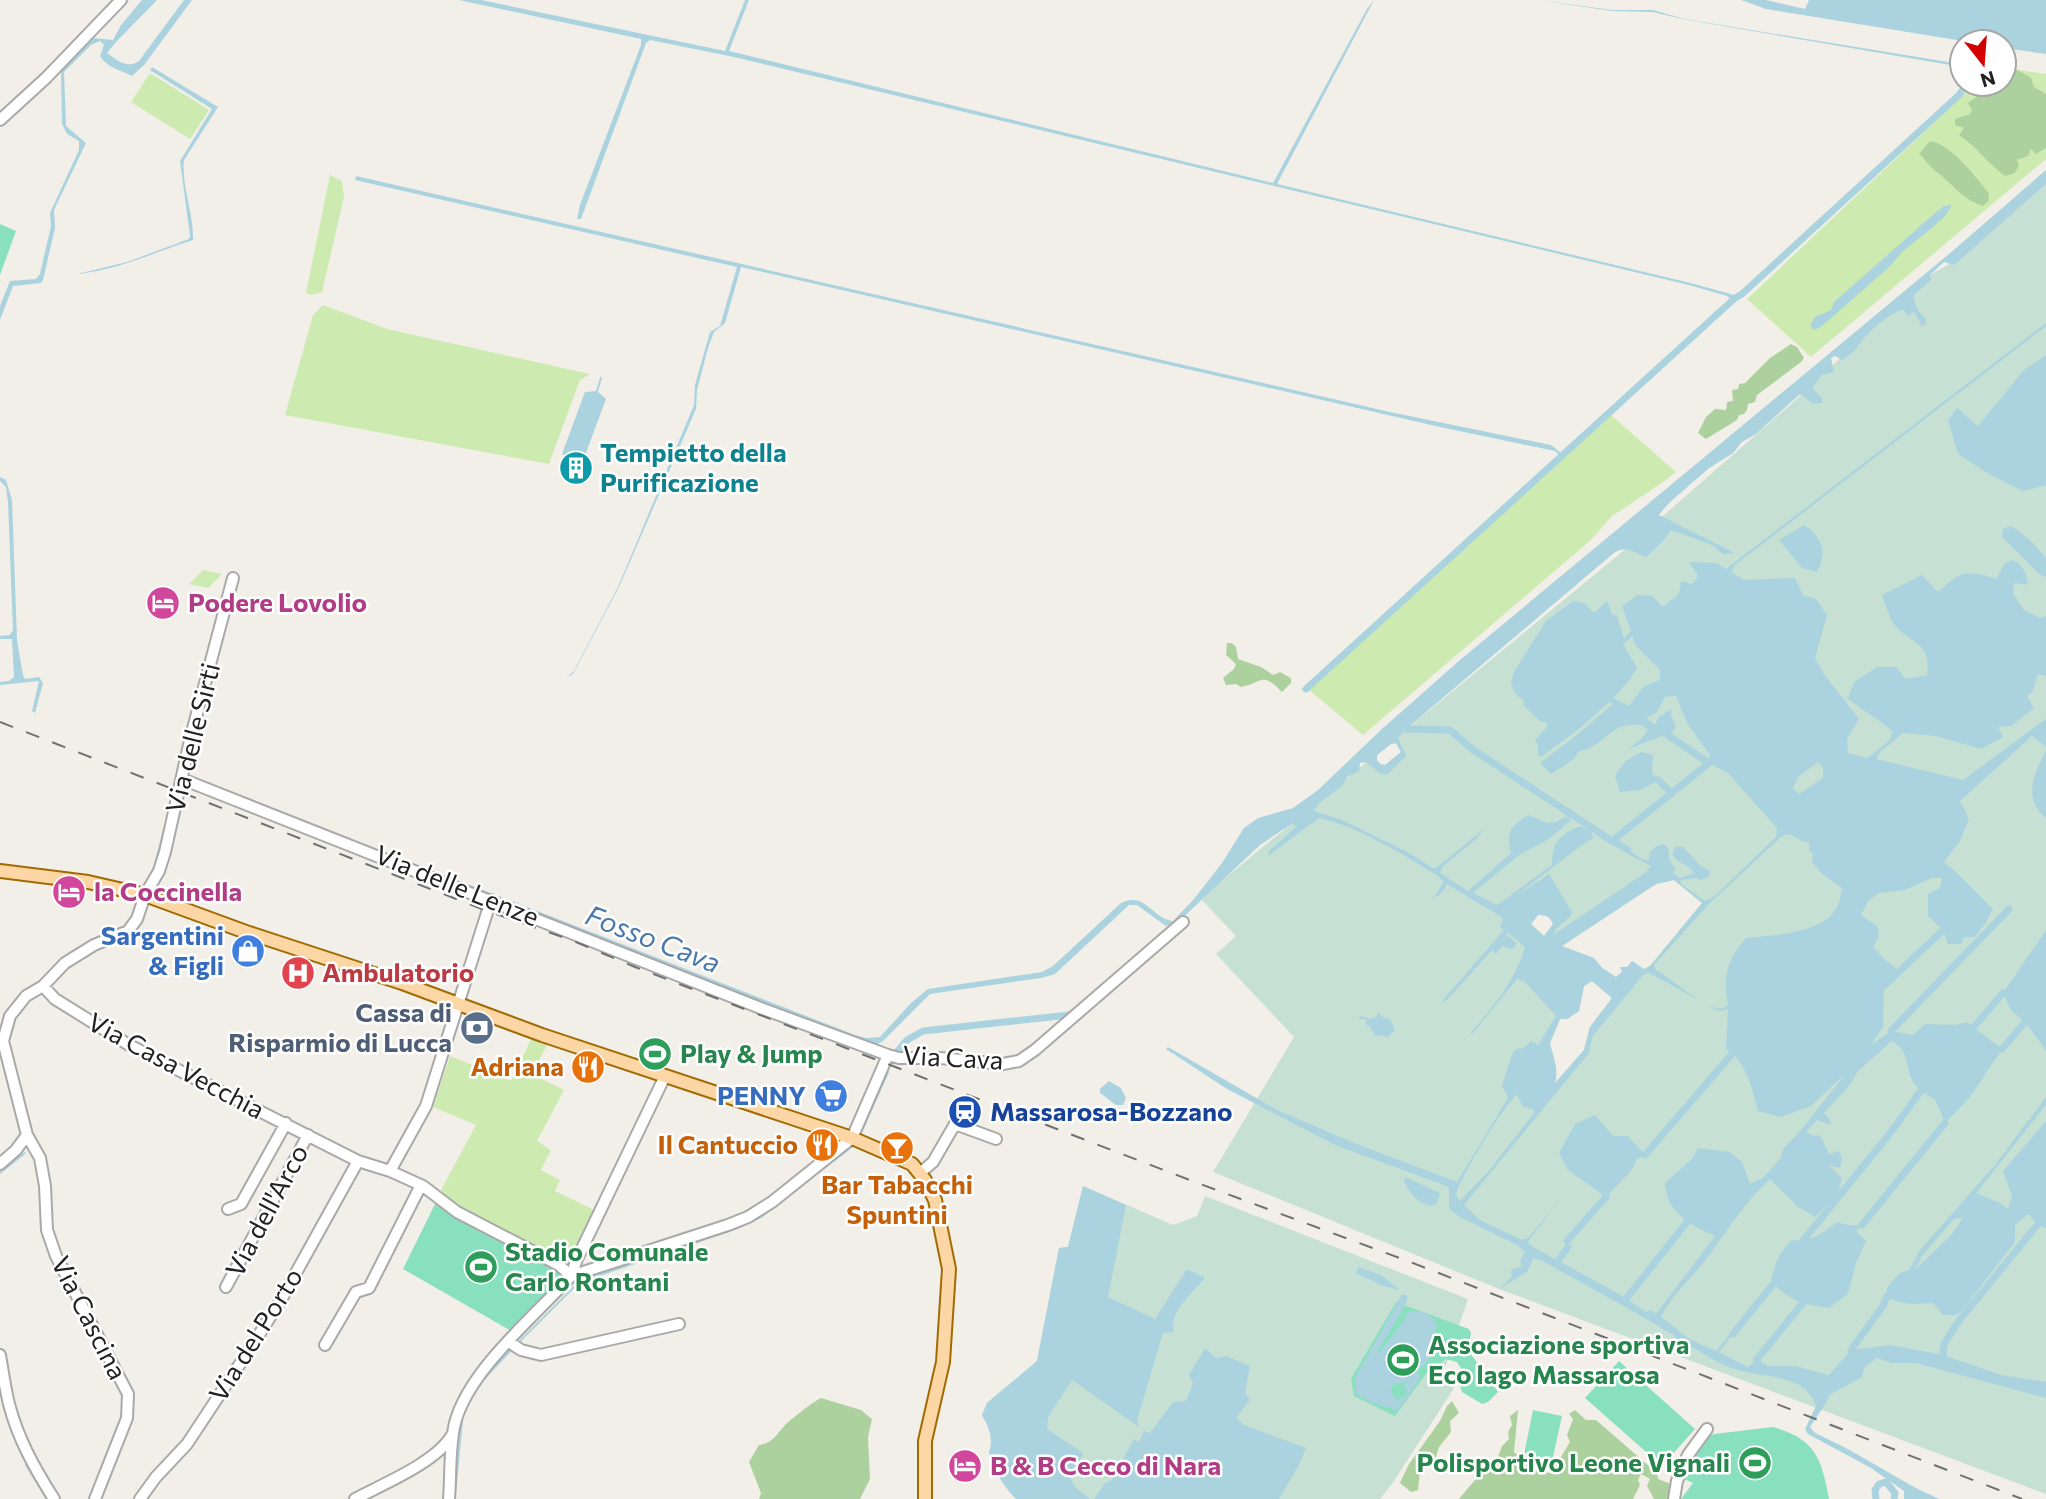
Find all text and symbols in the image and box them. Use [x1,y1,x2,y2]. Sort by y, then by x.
north arrow [1948,28,2018,98]
text: N [1978,67,1998,93]
place label: Tempietto della Purificazione [600,436,787,497]
building icon: Tempietto della Purificazione [557,449,595,487]
hotel icon: Podere Lovolio [144,584,182,622]
place label: Podere Lovolio [188,586,367,617]
street label: Via delle Sirti [158,659,225,816]
street label: Via delle Lenze [371,838,544,932]
hotel icon: la Coccinella [50,873,88,911]
place label: la Coccinella [94,875,242,906]
water label: Fosso Cava [581,897,725,979]
place label: Sargentini & Figli [101,919,224,980]
shop icon: Sargentini & Figli [229,932,267,970]
hospital icon: Ambulatorio [279,954,317,992]
place label: Ambulatorio [322,956,474,987]
place label: Cassa di Risparmio di Lucca [228,996,452,1057]
street label: Via Casa Vecchia [83,1005,270,1124]
bank icon: Cassa di Risparmio di Lucca [458,1009,496,1047]
sports icon: Play & Jump [636,1035,674,1073]
place label: Play & Jump [680,1037,823,1068]
street label: Via Cava [902,1038,1004,1075]
restaurant icon: Adriana [569,1048,607,1086]
place label: Adriana [470,1050,564,1081]
supermarket icon: PENNY [812,1077,850,1115]
place label: PENNY [717,1079,806,1110]
station icon: Massarosa-Bozzano [946,1093,984,1131]
place label: Massarosa-Bozzano [990,1095,1233,1126]
restaurant icon: Il Cantuccio [803,1126,841,1164]
place label: Il Cantuccio [657,1128,798,1159]
bar icon: Bar Tabacchi Spuntini [878,1129,916,1167]
street label: Via dell'Arco [218,1139,313,1282]
place label: Bar Tabacchi Spuntini [821,1168,973,1229]
place label: Stadio Comunale Carlo Rontani [505,1235,708,1296]
sports icon: Stadio Comunale Carlo Rontani [462,1248,500,1286]
street label: Via Cascina [46,1250,135,1384]
street label: Via del Porto [202,1262,308,1407]
place label: Associazione sportiva Eco lago Massarosa [1428,1328,1689,1389]
sports icon: Associazione sportiva Eco lago Massarosa [1384,1341,1422,1379]
sports icon: Polisportivo Leone Vignali [1736,1444,1774,1482]
place label: Polisportivo Leone Vignali [1416,1446,1730,1477]
hotel icon: B & B Cecco di Nara [946,1447,984,1485]
place label: B & B Cecco di Nara [990,1449,1221,1480]

